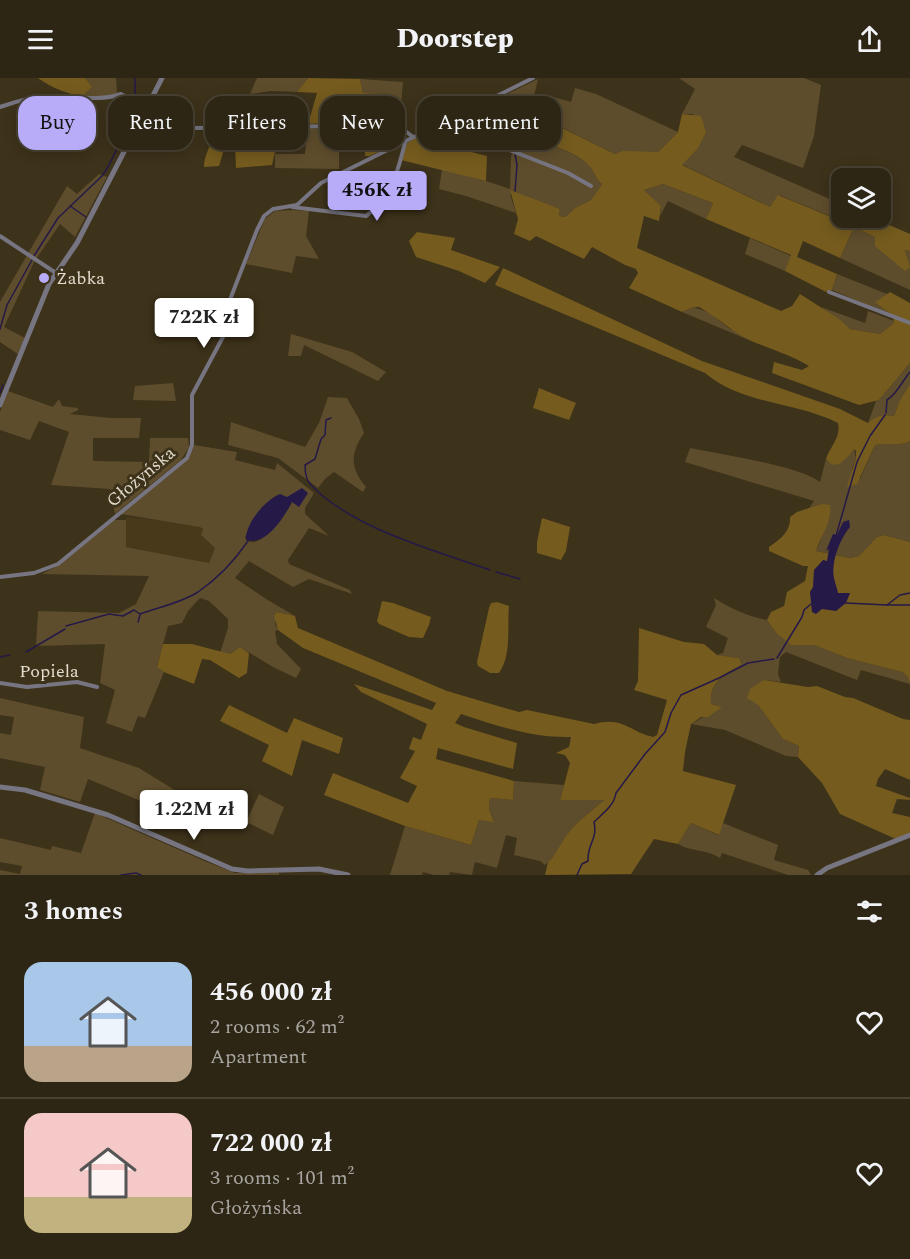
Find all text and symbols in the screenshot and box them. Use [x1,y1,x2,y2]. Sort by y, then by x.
text: Doorstep [396,18,514,60]
icon: menu [24,23,57,56]
icon: share [853,23,886,56]
chip: Buy [18,96,96,150]
chip: Rent [108,96,193,150]
chip: Filters [205,96,308,150]
chip: New [320,96,405,150]
chip: Apartment [417,96,561,150]
map controls [831,168,891,228]
button: layers [831,168,891,228]
pin: 456K zł [322,171,432,222]
text: 456K zł [342,175,412,205]
place label: Żabka [56,265,105,292]
marker: Żabka [37,271,51,285]
pin: 722K zł [149,298,259,349]
text: 722K zł [169,302,239,332]
street label: Głożyńska [101,440,182,514]
street label: Popiela [19,658,79,685]
pin: 1.22M zł [132,790,256,841]
text: 1.22M zł [154,794,234,824]
text: 3 homes [24,891,123,931]
icon: filters [853,895,886,928]
text: 456 000 zł [210,972,332,1012]
icon: home [72,986,144,1058]
icon: heart [853,1006,886,1039]
text: 2 rooms · 62 m² [210,1012,344,1042]
text: Apartment [210,1042,307,1072]
text: 722 000 zł [210,1123,332,1163]
icon: home [72,1137,144,1209]
icon: heart [853,1157,886,1190]
text: 3 rooms · 101 m² [210,1163,354,1193]
text: Głożyńska [210,1193,302,1223]

